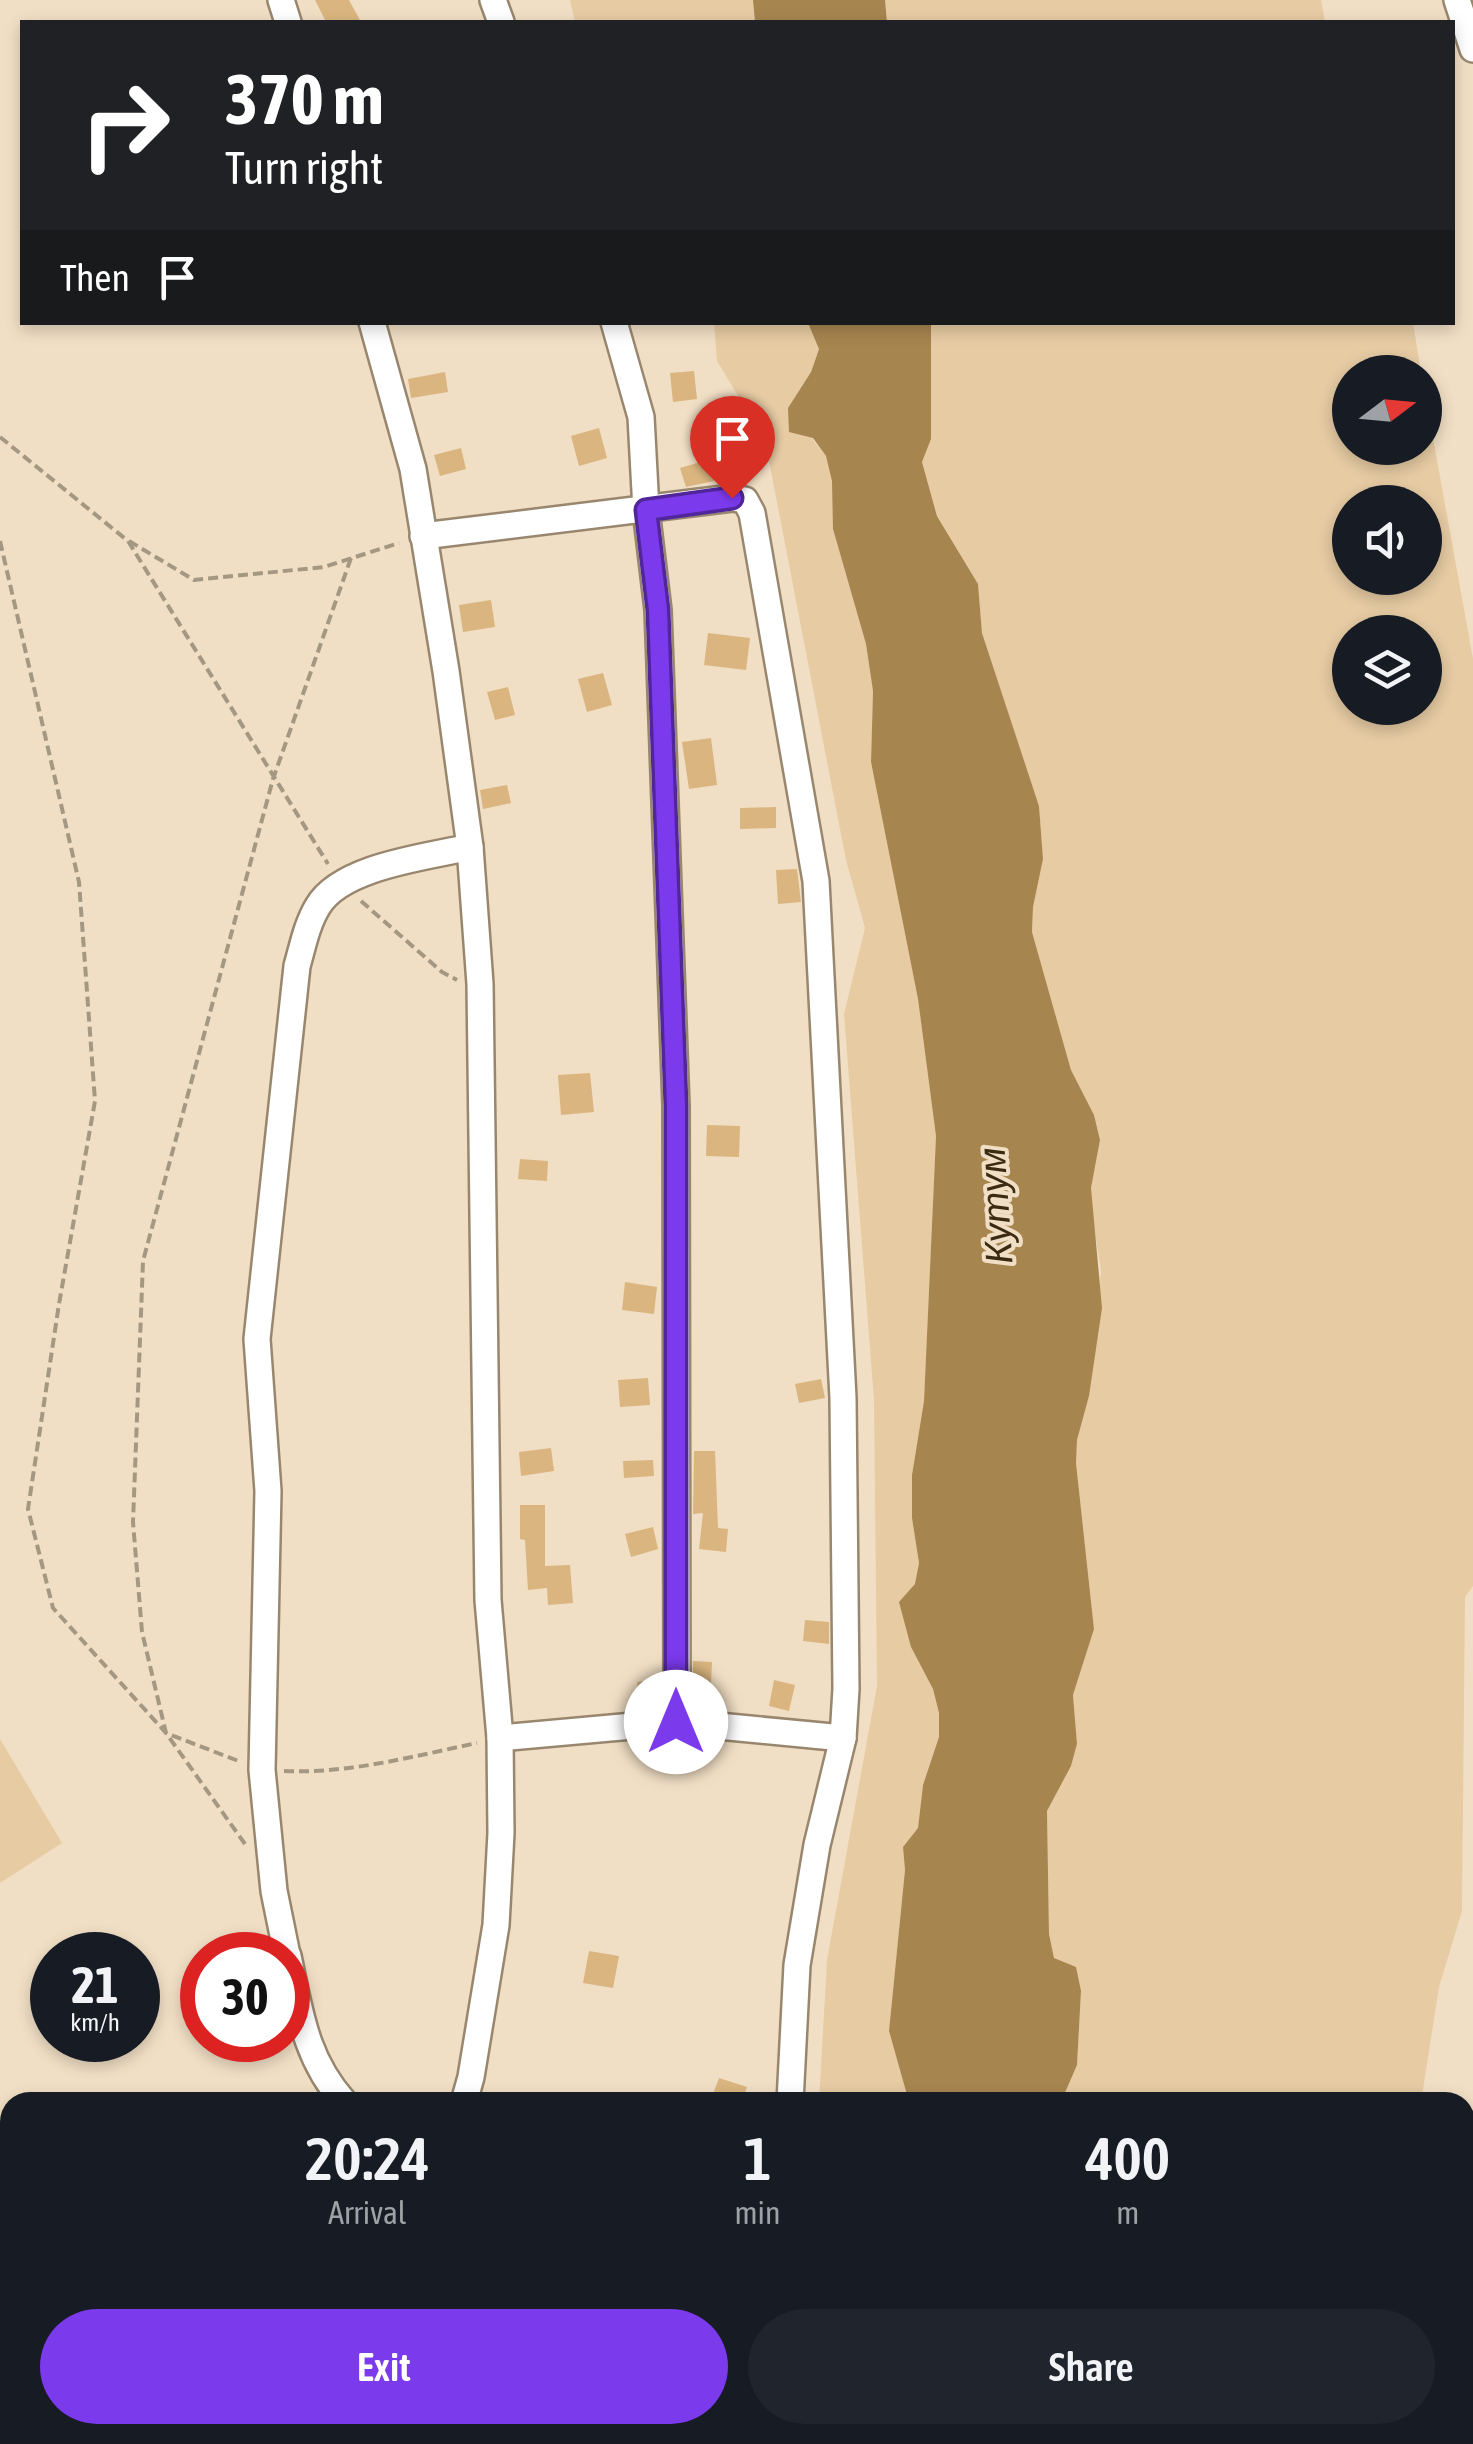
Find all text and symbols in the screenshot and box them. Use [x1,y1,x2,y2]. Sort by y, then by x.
text: 370 m [225,59,384,139]
icon: right [60,60,190,190]
text: Turn right [225,142,383,194]
icon: arrive [150,250,205,305]
text: Then [60,256,130,299]
north arrow [1332,355,1442,465]
map controls [1332,355,1442,725]
pin [690,396,775,499]
icon: arrive [705,411,760,466]
button: sound [1332,485,1442,595]
button: layers [1332,615,1442,725]
water label: Кутум [969,1146,1021,1266]
position arrow [624,1670,728,1774]
speed limit sign: 30 [180,1932,310,2062]
text: 21 [71,1956,118,2014]
text: km/h [70,2008,120,2036]
text: 20:24 [305,2124,430,2193]
text: 1 [743,2124,772,2193]
text: 400 [1085,2124,1170,2193]
text: Arrival [328,2194,406,2231]
text: min [735,2194,780,2231]
text: m [1116,2194,1139,2231]
button: Exit [40,2309,728,2424]
button: Share [748,2309,1435,2424]

